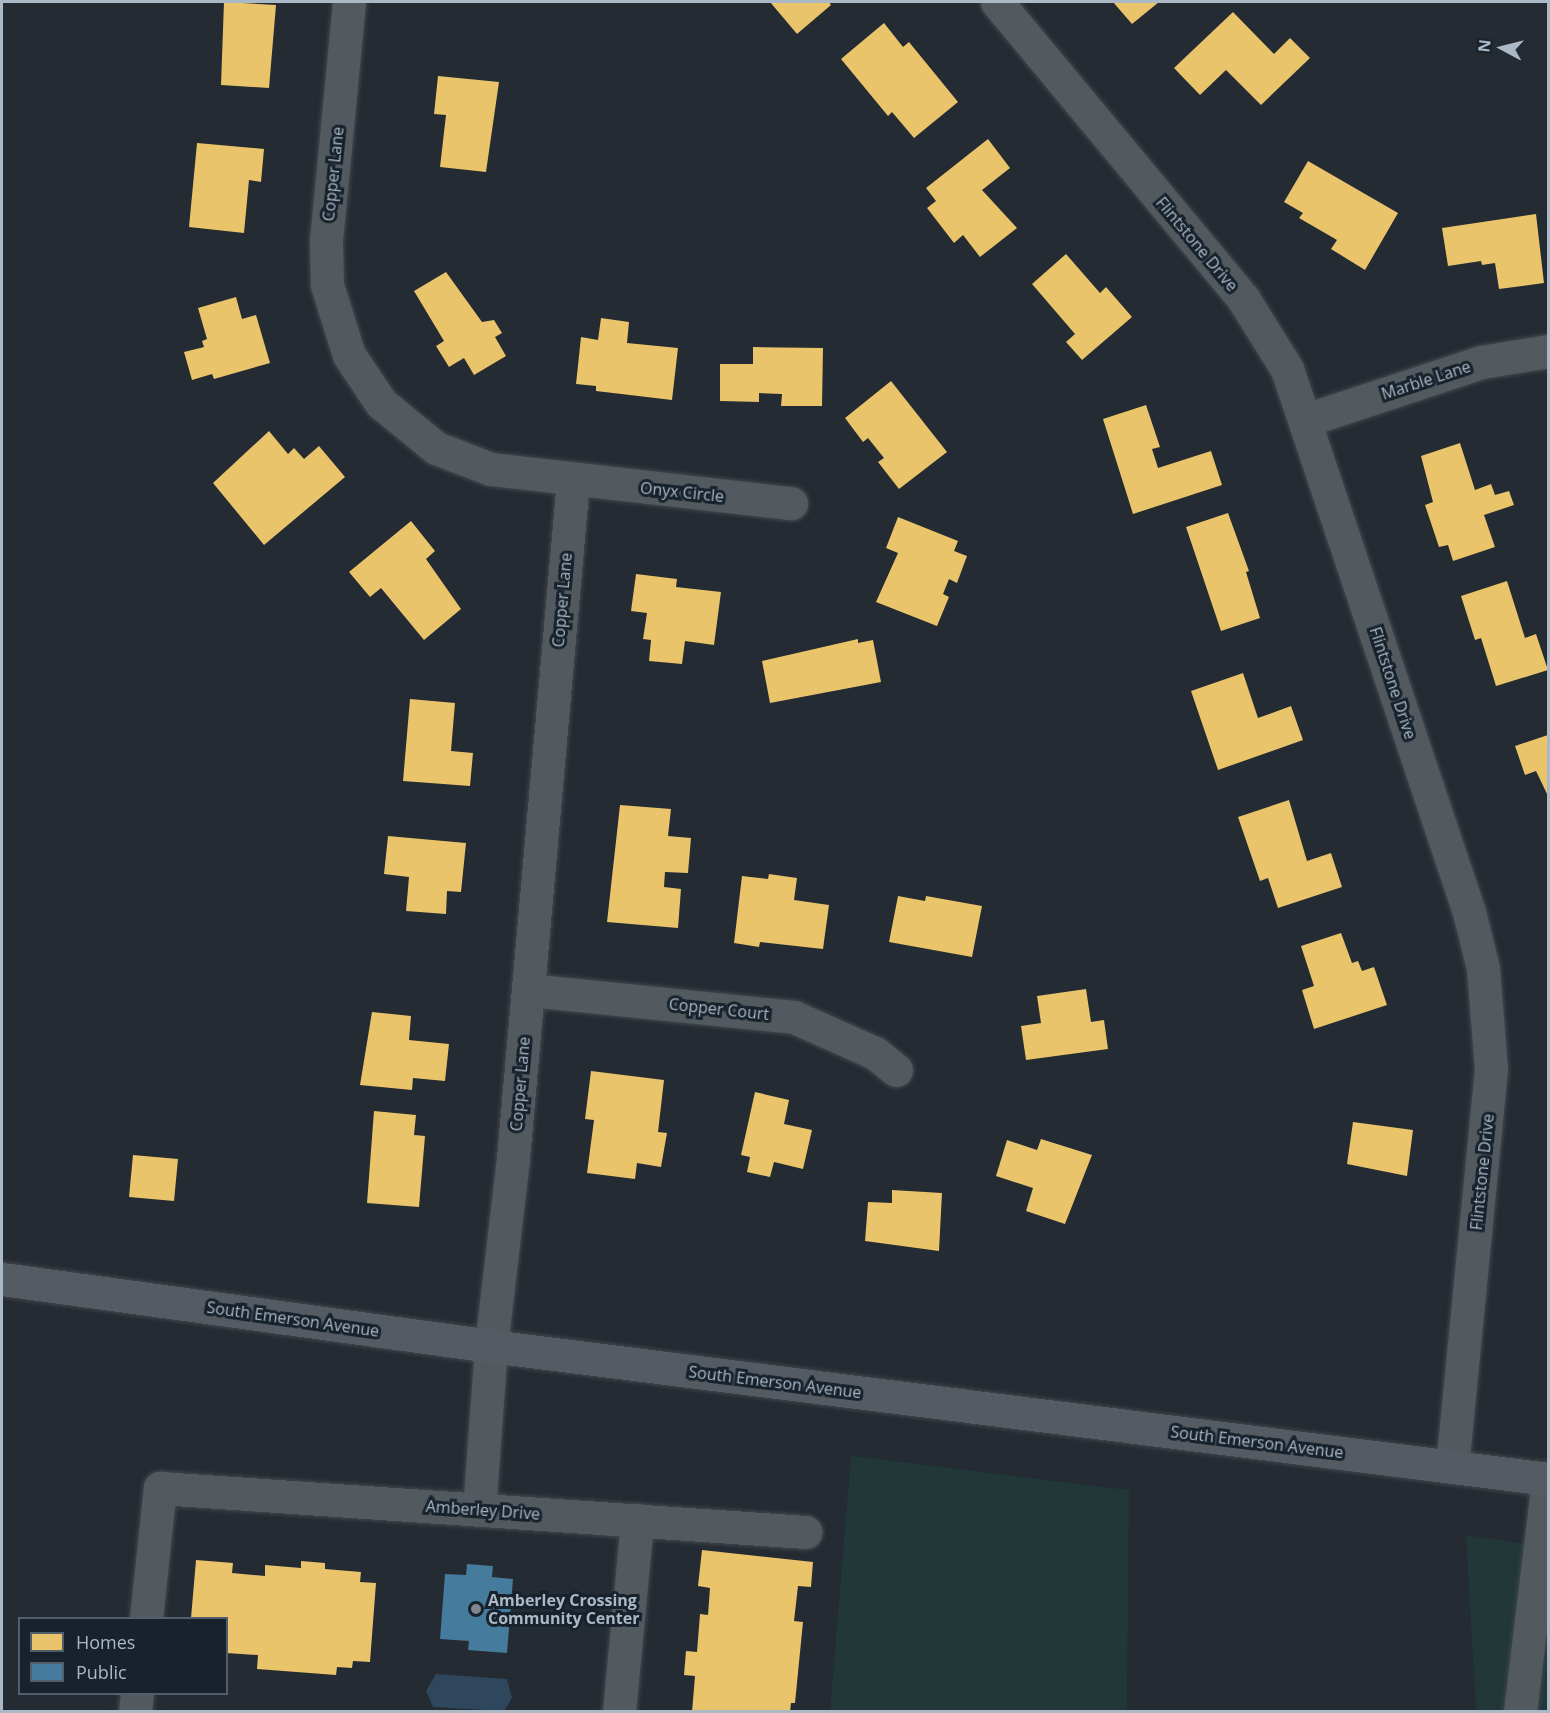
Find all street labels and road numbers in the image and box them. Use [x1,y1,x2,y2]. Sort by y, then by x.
street label: Copper Lane [318,126,348,222]
street label: Flintstone Drive [1152,193,1242,295]
street label: Marble Lane [1379,357,1473,403]
street label: Onyx Circle [639,478,725,506]
street label: Copper Lane [548,552,576,648]
street label: Flintstone Drive [1366,624,1420,742]
street label: Copper Court [668,994,770,1024]
street label: Copper Lane [506,1036,534,1132]
street label: Flintstone Drive [1466,1113,1498,1231]
street label: South Emerson Avenue [205,1297,381,1341]
street label: South Emerson Avenue [687,1362,863,1402]
street label: South Emerson Avenue [1169,1422,1345,1462]
street label: Amberley Drive [425,1496,541,1524]

